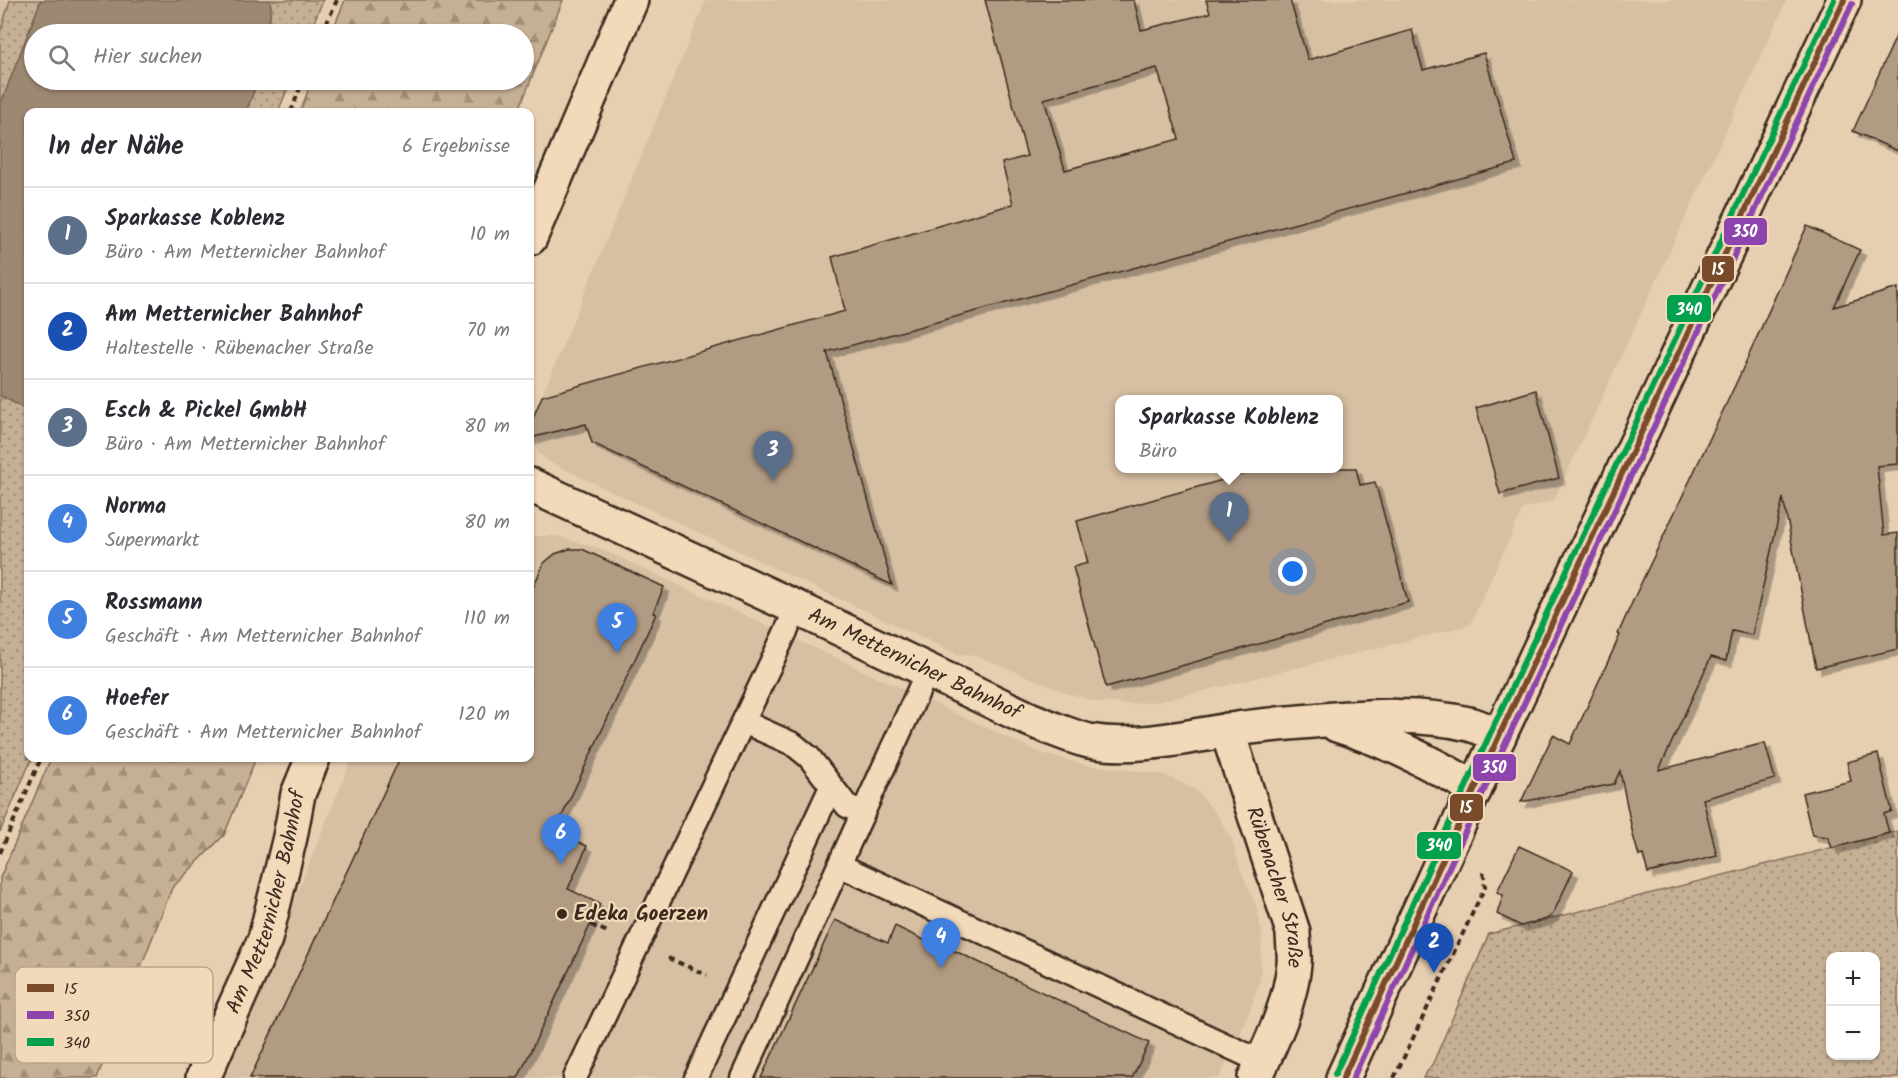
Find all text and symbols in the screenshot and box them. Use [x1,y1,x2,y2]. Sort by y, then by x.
search box [24,24,534,90]
text: Hier suchen [93,40,202,75]
icon: search [45,41,78,74]
text: In der Nähe [48,126,184,168]
text: 6 Ergebnisse [402,131,510,163]
text: Sparkasse Koblenz [105,202,285,237]
line badge: 350 [1723,217,1768,246]
text: 1 [64,219,71,251]
text: 10 m [470,219,510,251]
text: 350 [1731,220,1758,245]
text: Büro · Am Metternicher Bahnhof [105,237,385,269]
line badge: 15 [1701,255,1735,283]
text: 15 [1712,258,1726,283]
line badge: 340 [1666,294,1712,323]
text: Am Metternicher Bahnhof [105,298,361,333]
text: 340 [1675,298,1703,323]
text: 2 [62,315,73,347]
text: 70 m [467,315,510,347]
text: Haltestelle · Rübenacher Straße [105,333,373,365]
text: Esch & Pickel GmbH [105,394,307,429]
popup [1115,395,1343,473]
text: Sparkasse Koblenz [1139,401,1319,436]
text: 3 [62,411,73,443]
text: 80 m [464,411,510,443]
text: Büro · Am Metternicher Bahnhof [105,429,385,461]
pin: 3 [754,432,792,481]
text: Büro [1139,436,1177,468]
text: Norma [105,490,166,525]
pin: 1 [1210,492,1248,542]
text: 4 [62,507,73,539]
text: 80 m [464,507,510,539]
text: Supermarkt [105,525,199,557]
your location [1278,557,1307,586]
text: Rossmann [105,586,202,621]
street label: Am Metternicher Bahnhof [802,599,1028,730]
text: 5 [62,603,73,635]
text: 110 m [464,603,510,635]
pin: 5 [598,604,636,653]
text: Geschäft · Am Metternicher Bahnhof [105,621,421,653]
text: Hoefer [105,682,168,717]
text: 6 [62,699,73,731]
text: 120 m [458,699,510,731]
text: Geschäft · Am Metternicher Bahnhof [105,717,421,749]
line badge: 350 [1472,753,1517,782]
text: 350 [1480,756,1507,781]
street label: Am Metternicher Bahnhof [217,786,315,1019]
line badge: 15 [1449,793,1484,822]
text: 15 [1460,796,1474,821]
street label: Rübenacher Straße [1237,802,1311,970]
pin: 6 [542,814,580,864]
line badge: 340 [1416,831,1462,860]
text: 340 [1425,834,1453,859]
place label: Edeka Goerzen [574,898,708,931]
marker: Edeka Goerzen [555,907,569,921]
pin: 4 [922,918,960,968]
pin: 2 [1414,924,1454,973]
map controls [1826,952,1880,1060]
button: + [1826,952,1880,1006]
legend [15,967,213,1063]
text: 15 [64,977,79,1002]
text: 350 [64,1004,90,1029]
button: − [1826,1006,1880,1060]
text: 340 [64,1031,90,1056]

